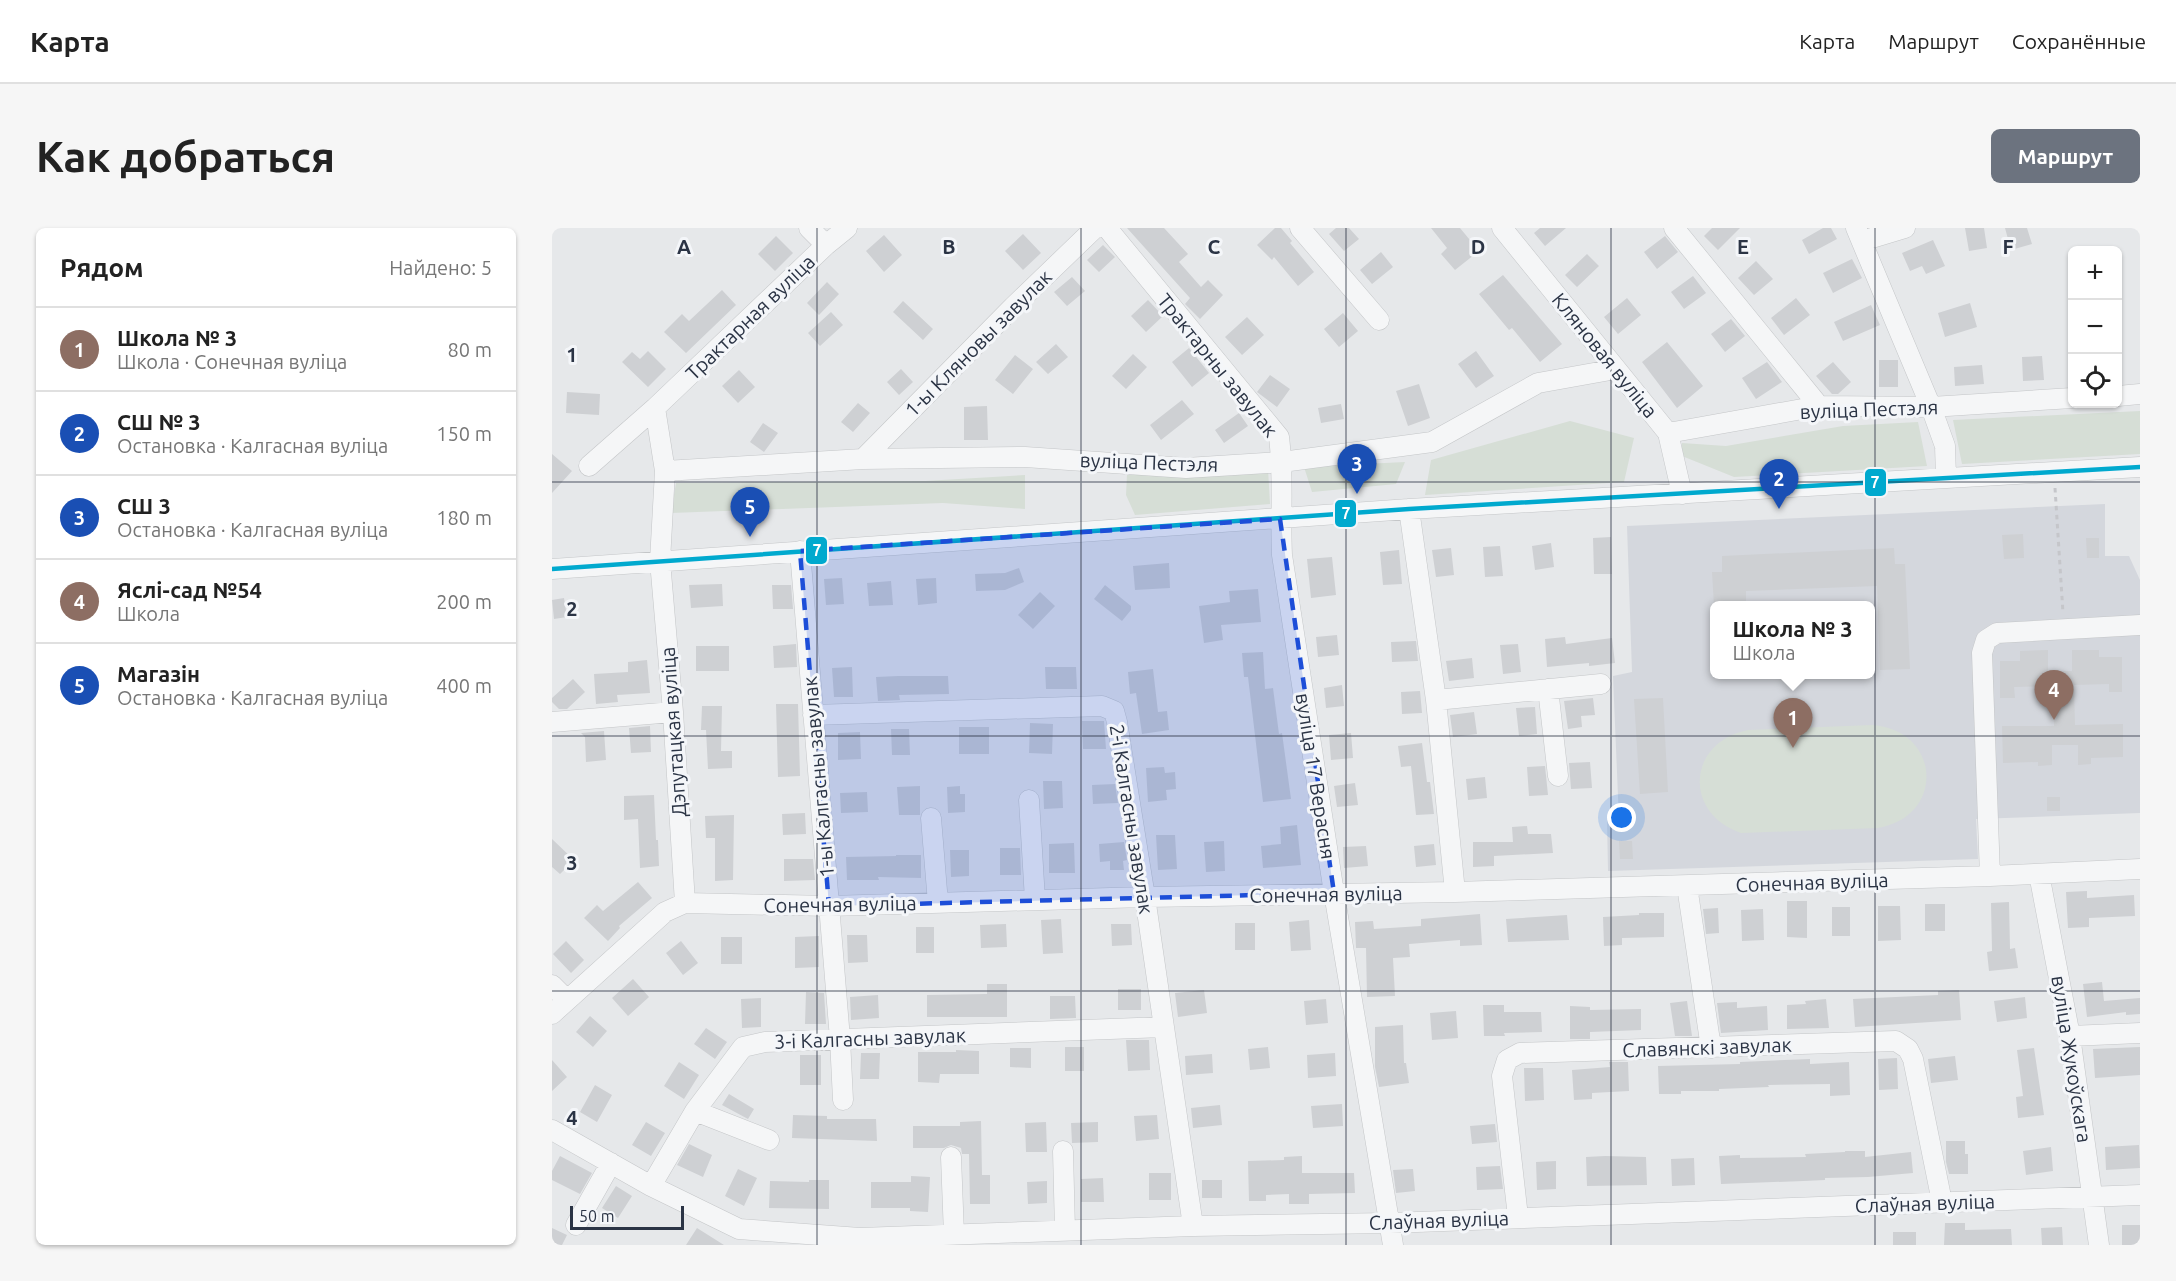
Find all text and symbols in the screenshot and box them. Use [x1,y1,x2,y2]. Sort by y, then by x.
text: Карта [30,26,110,57]
text: Карта [1799,29,1855,53]
text: Маршрут [1888,29,1979,53]
text: Сохранённые [2012,29,2146,53]
button: Маршрут [1991,129,2140,183]
text: Как добраться [36,133,335,180]
text: A [677,235,691,258]
text: B [942,235,956,258]
text: C [1208,235,1221,258]
text: D [1471,235,1485,258]
text: E [1737,235,1749,258]
text: F [2002,235,2014,258]
map controls [2068,246,2122,408]
button: + [2068,246,2122,300]
street label: Трактарная вуліца [681,250,819,384]
text: Рядом [60,253,144,282]
text: Найдено: 5 [389,256,492,279]
street label: 1-ы Кляновы завулак [900,265,1056,421]
street label: Кляновая вуліца [1548,288,1662,422]
street label: Трактарны завулак [1153,289,1283,441]
button: − [2068,300,2122,354]
text: Школа № 3 [117,325,237,350]
text: 1 [74,338,85,361]
text: 80 m [448,338,492,361]
text: 1 [566,343,578,366]
text: Школа · Сонечная вуліца [117,350,347,373]
button: locate [2068,354,2122,408]
street label: вуліца Пестэля [1799,395,1939,423]
text: СШ № 3 [117,409,201,434]
text: 2 [74,422,85,445]
text: 150 m [436,422,492,445]
text: Остановка · Калгасная вуліца [117,434,388,457]
pin: 3 [1338,444,1376,494]
street label: вуліца Пестэля [1079,448,1219,476]
pin: 2 [1760,460,1798,509]
line badge: 7 [1864,468,1887,497]
text: 7 [1870,473,1880,491]
pin: 5 [730,488,770,537]
text: СШ 3 [117,493,171,518]
line badge: 7 [1334,499,1357,528]
text: 7 [1341,504,1351,522]
text: 3 [74,506,85,529]
text: 180 m [436,506,492,529]
text: Остановка · Калгасная вуліца [117,518,388,541]
line badge: 7 [805,536,828,565]
text: 7 [812,541,822,559]
text: Яслі-сад №54 [117,577,262,602]
text: 4 [74,590,85,613]
text: 200 m [436,590,492,613]
text: 2 [566,597,578,620]
popup [1710,601,1875,679]
text: Школа [117,602,180,625]
text: Школа № 3 [1732,616,1853,641]
text: Школа [1732,641,1795,664]
street label: Дэпутацкая вуліца [656,646,690,818]
text: Магазін [117,661,200,686]
pin: 4 [2034,670,2074,720]
text: 5 [74,674,85,697]
text: 400 m [436,674,492,697]
street label: 1-ы Калгасны завулак [798,675,838,879]
text: Остановка · Калгасная вуліца [117,686,388,709]
street label: вуліца 17 Верасня [1292,691,1340,861]
pin: 1 [1774,698,1812,748]
street label: 2-і Калгасны завулак [1106,722,1158,916]
your location [1607,803,1636,832]
text: 3 [566,851,578,874]
street label: Сонечная вуліца [1735,868,1889,896]
street label: Сонечная вуліца [1249,881,1403,907]
street label: Сонечная вуліца [763,891,917,917]
street label: вуліца Жукоўскага [2047,974,2097,1144]
street label: 3-і Калгасны завулак [774,1023,966,1053]
street label: Славянскі завулак [1622,1033,1792,1061]
text: 4 [566,1106,578,1129]
street label: Слаўная вуліца [1854,1189,1996,1217]
scale bar [570,1203,684,1230]
street label: Слаўная вуліца [1368,1206,1510,1234]
text: 50 m [579,1207,615,1225]

